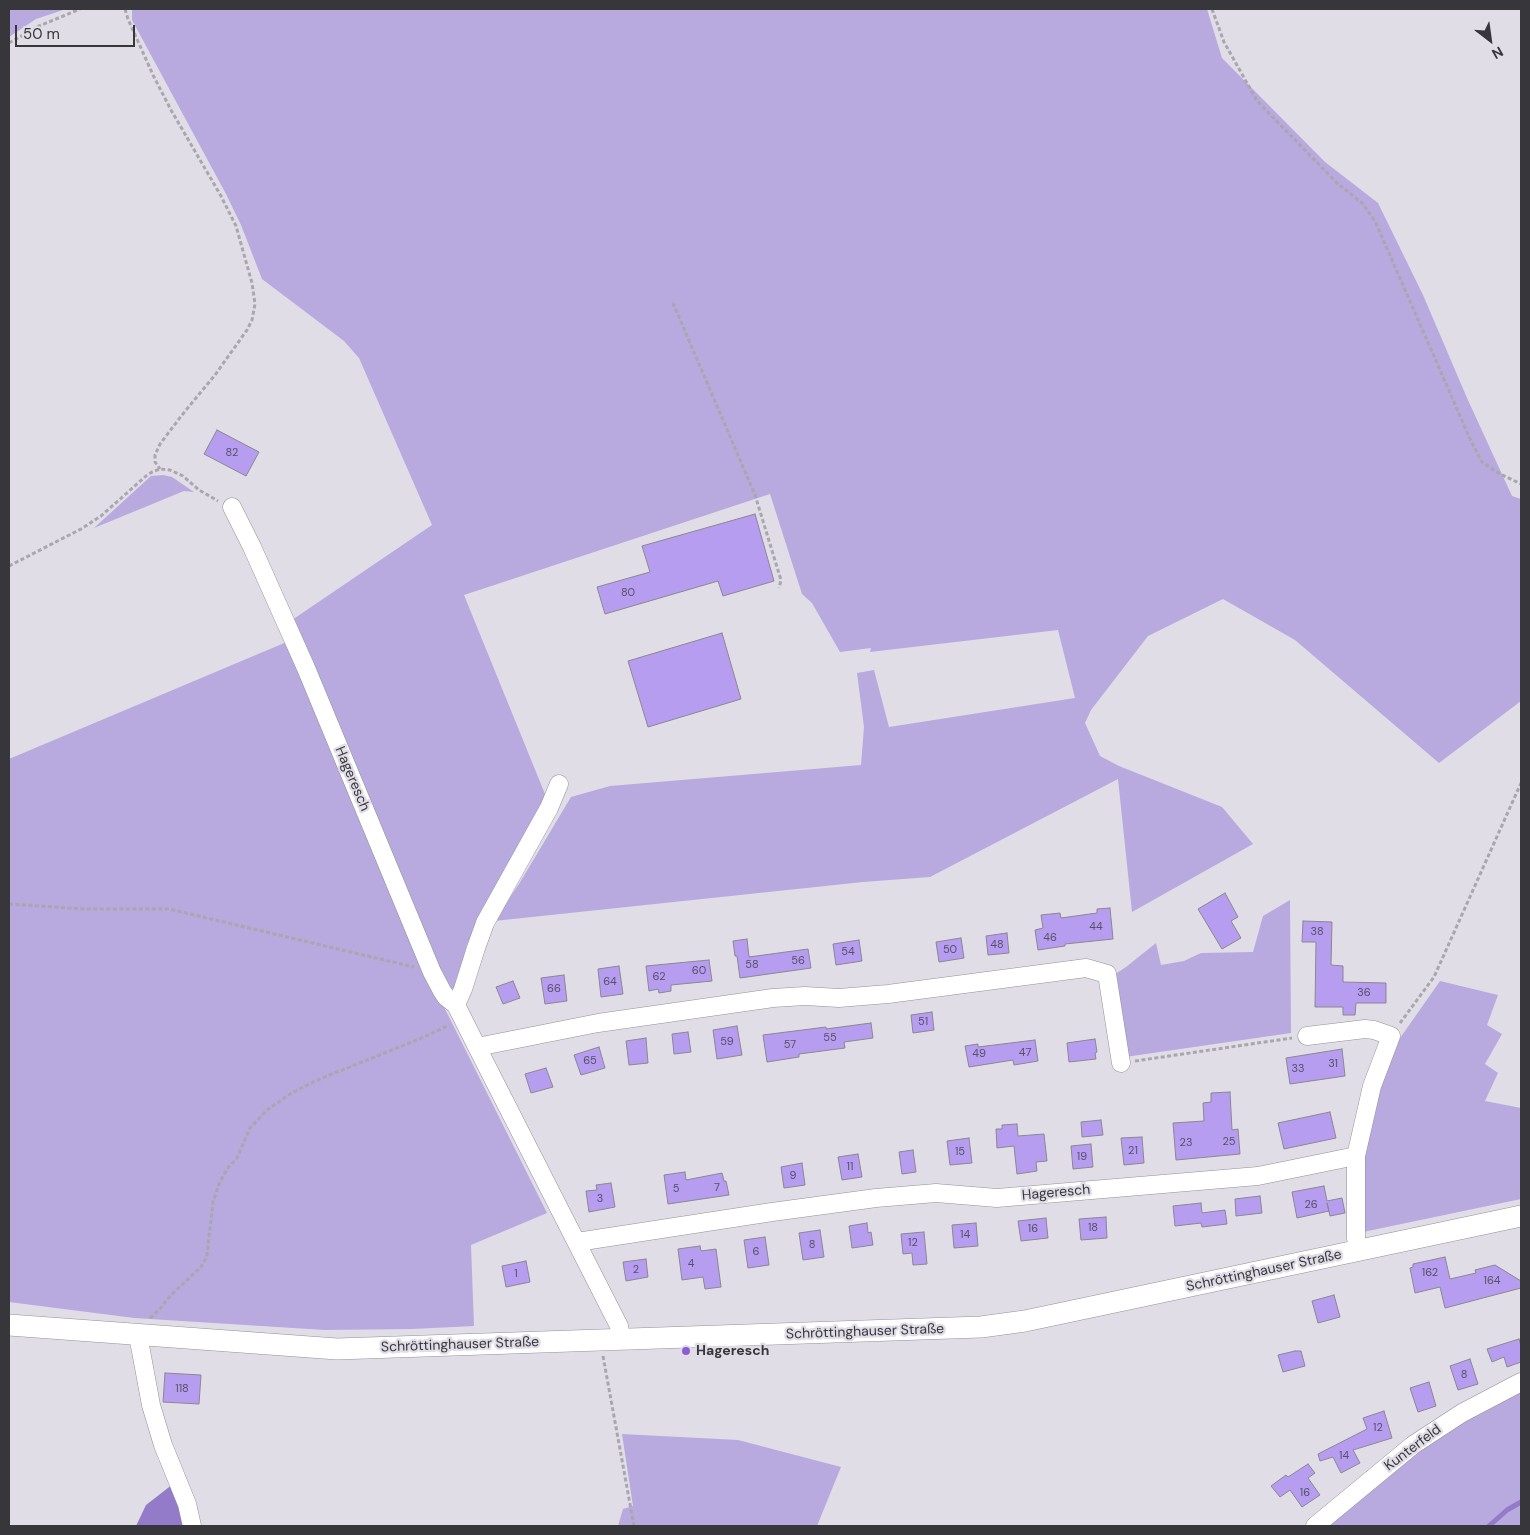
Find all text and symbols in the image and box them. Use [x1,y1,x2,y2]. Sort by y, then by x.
scale bar [18,15,138,47]
north arrow [1465,15,1515,65]
text: 50 m [23,24,60,44]
text: N [1489,43,1506,63]
house number: 82 [226,446,238,460]
house number: 80 [621,586,635,600]
street label: Hageresch [331,744,373,814]
house number: 44 [1089,920,1103,934]
house number: 38 [1310,925,1324,939]
house number: 46 [1043,931,1057,945]
house number: 48 [990,938,1004,952]
house number: 50 [943,943,957,957]
house number: 54 [841,945,855,959]
house number: 56 [791,954,805,968]
house number: 58 [745,958,759,972]
house number: 60 [692,964,706,978]
house number: 62 [653,970,665,984]
house number: 64 [603,975,617,989]
house number: 66 [547,982,561,996]
house number: 36 [1357,986,1371,1000]
house number: 51 [918,1015,928,1029]
house number: 55 [823,1031,837,1045]
house number: 59 [720,1035,734,1049]
house number: 57 [784,1038,796,1052]
house number: 47 [1019,1046,1031,1060]
house number: 49 [972,1047,986,1061]
house number: 65 [583,1054,597,1068]
house number: 31 [1328,1057,1338,1071]
house number: 33 [1291,1062,1305,1076]
house number: 25 [1222,1135,1236,1149]
house number: 23 [1180,1136,1192,1150]
house number: 21 [1128,1144,1138,1158]
house number: 15 [955,1145,965,1159]
house number: 19 [1077,1150,1087,1164]
house number: 11 [847,1160,853,1174]
house number: 9 [790,1169,796,1183]
house number: 7 [714,1181,720,1195]
house number: 5 [673,1182,679,1196]
street label: Hageresch [1021,1182,1091,1204]
house number: 3 [597,1192,603,1206]
house number: 26 [1304,1198,1318,1212]
house number: 18 [1088,1221,1098,1235]
house number: 16 [1028,1222,1038,1236]
house number: 14 [960,1228,970,1242]
house number: 12 [908,1236,918,1250]
house number: 8 [809,1238,815,1252]
house number: 6 [753,1245,759,1259]
street label: Schröttinghauser Straße [1185,1246,1343,1296]
house number: 4 [688,1257,694,1271]
house number: 2 [633,1263,639,1277]
house number: 162 [1422,1266,1438,1280]
house number: 1 [514,1267,518,1281]
house number: 164 [1483,1274,1501,1288]
street label: Schröttinghauser Straße [786,1321,944,1343]
street label: Schröttinghauser Straße [381,1334,539,1356]
place label: Hageresch [696,1343,769,1359]
marker: Hageresch [680,1345,692,1357]
house number: 8 [1461,1368,1467,1382]
house number: 118 [175,1382,189,1396]
house number: 12 [1373,1421,1383,1435]
street label: Kunterfeld [1381,1421,1445,1475]
house number: 14 [1339,1449,1349,1463]
house number: 16 [1300,1486,1310,1500]

